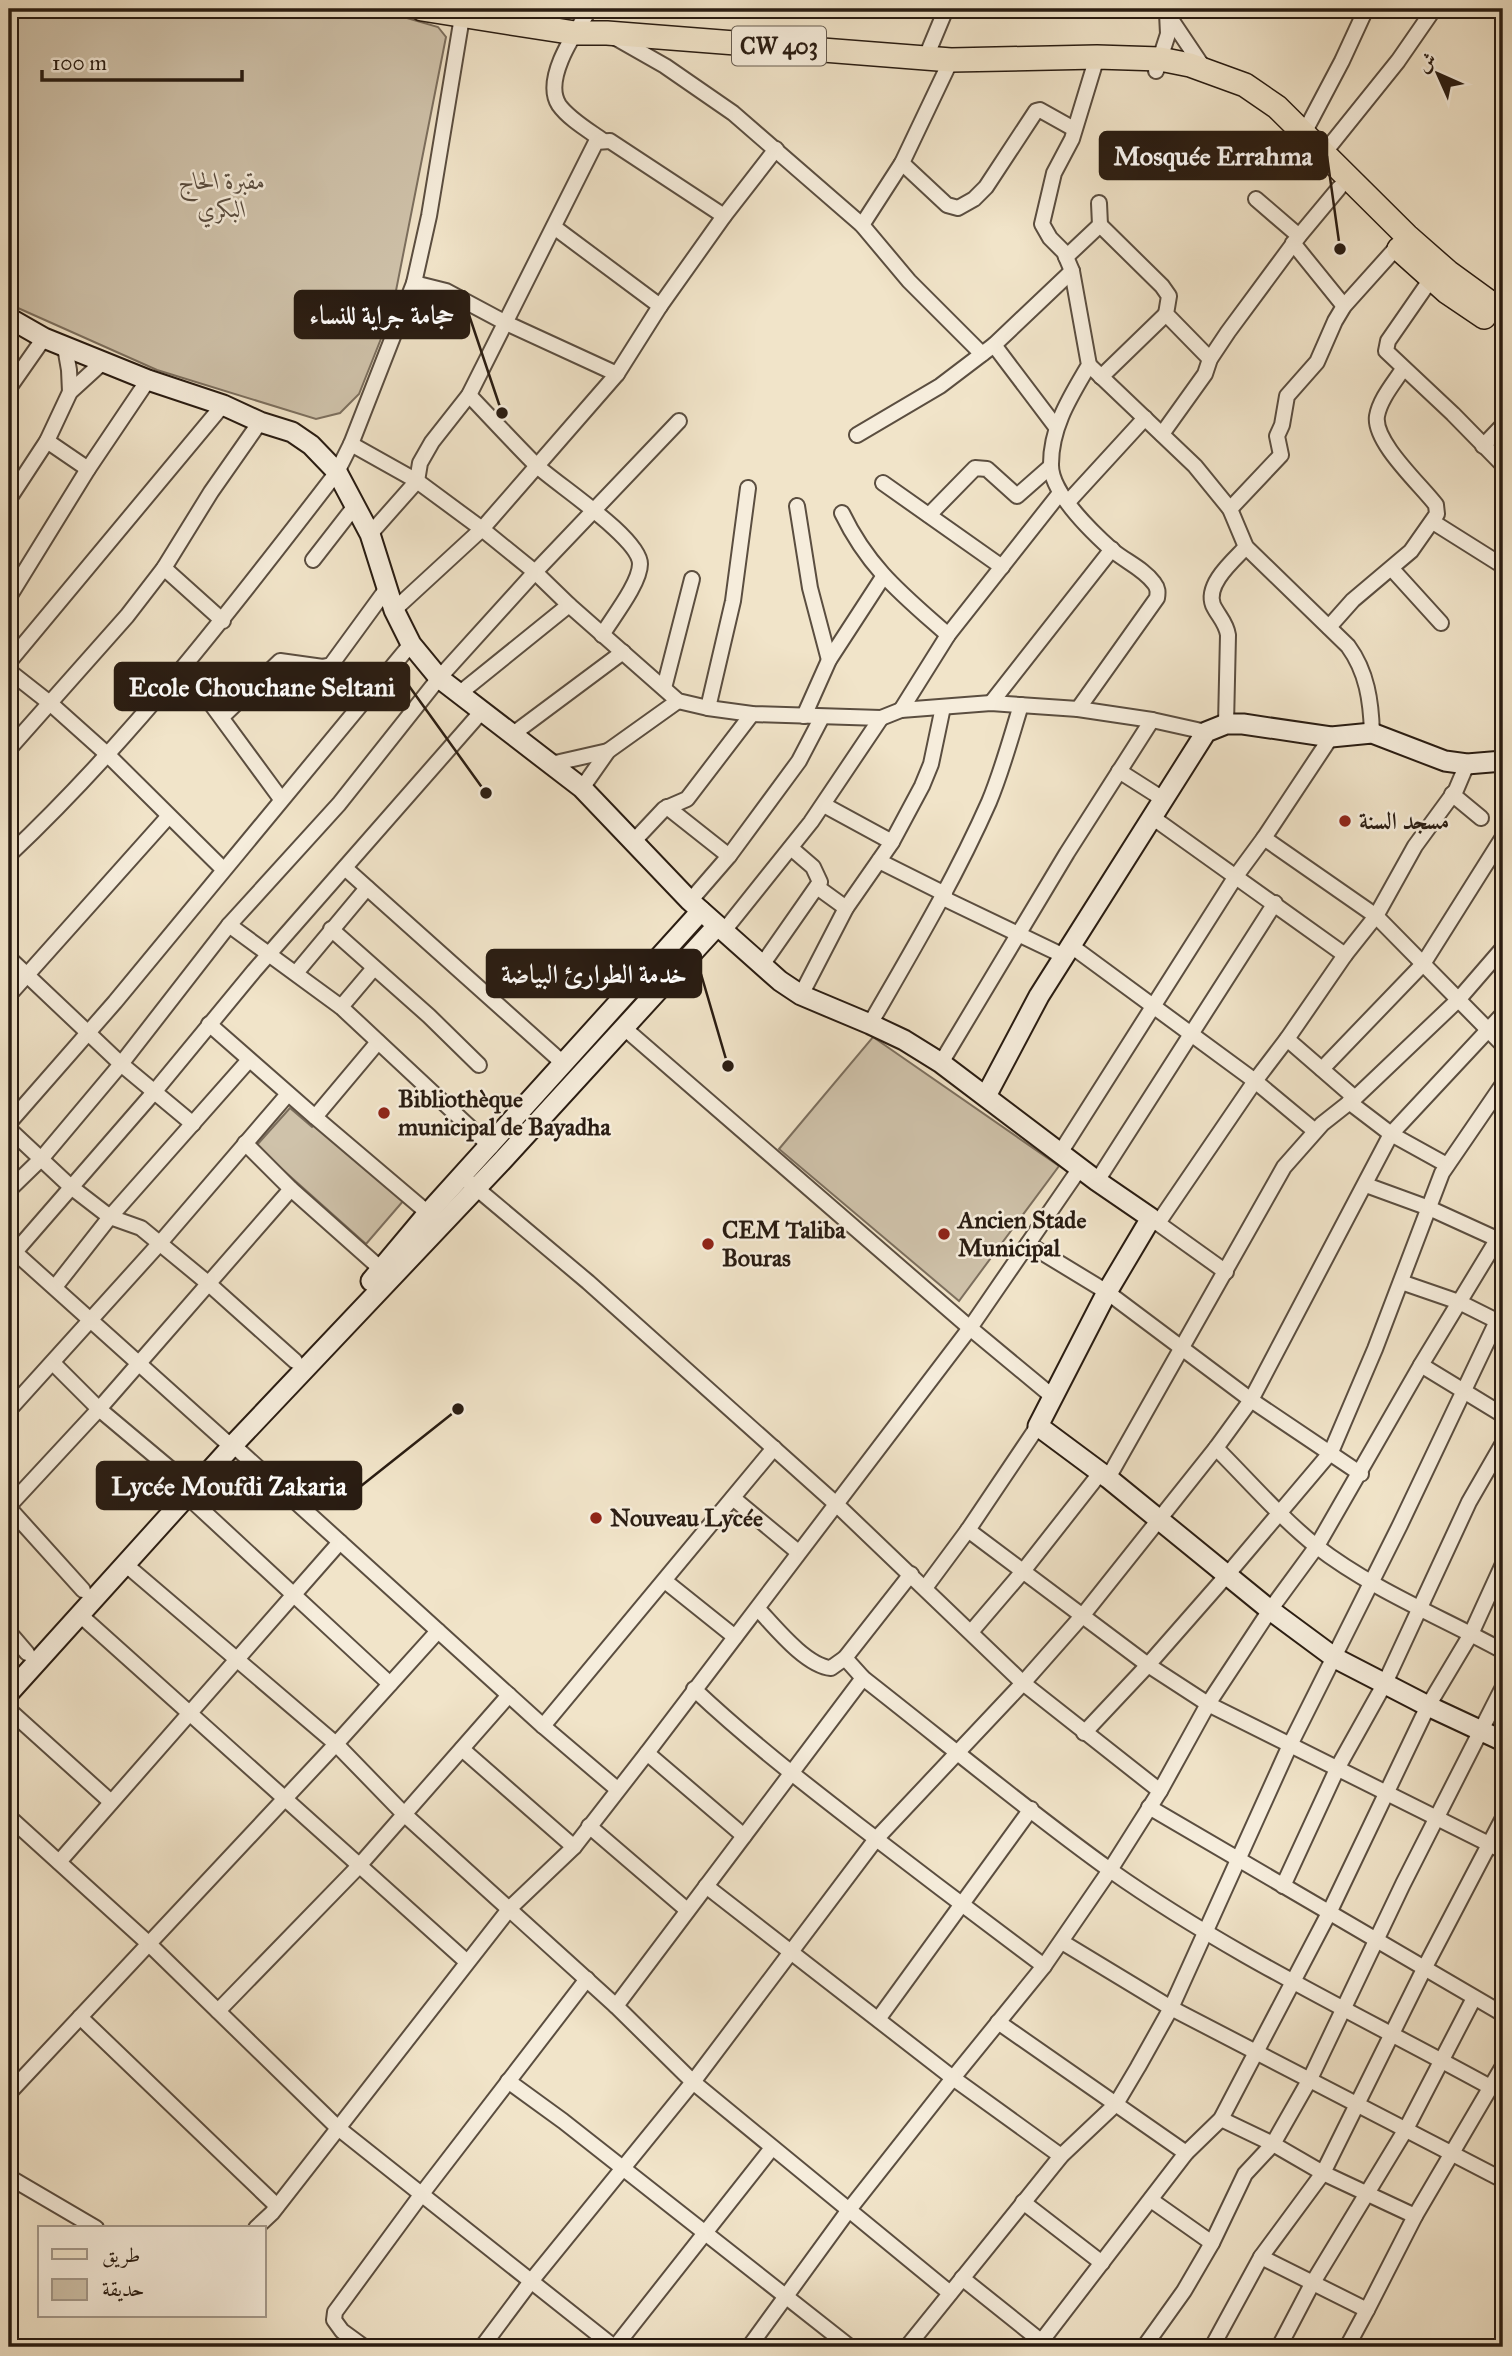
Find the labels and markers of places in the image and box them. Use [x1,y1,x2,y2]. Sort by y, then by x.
callout: Mosquée Errahma [1100,132,1327,179]
callout: حجامة جراية للنساء [295,291,469,338]
callout: Ecole Chouchane Seltani [115,663,409,710]
place label: مسجد السنة [1359,806,1449,836]
marker: مسجد السنة [1337,813,1353,829]
callout: خدمة الطوارئ البياضة [487,950,701,997]
place label: Bibliothèque municipal de Bayadha [397,1084,611,1142]
marker: Bibliothèque municipal de Bayadha [376,1105,392,1121]
place label: Ancien Stade Municipal [956,1205,1086,1263]
place label: CEM Taliba Bouras [722,1215,846,1273]
marker: Ancien Stade Municipal [936,1226,952,1242]
marker: CEM Taliba Bouras [700,1236,716,1252]
callout: Lycée Moufdi Zakaria [97,1462,361,1509]
place label: Nouveau Lycée [610,1503,763,1533]
marker: Nouveau Lycée [588,1510,604,1526]

